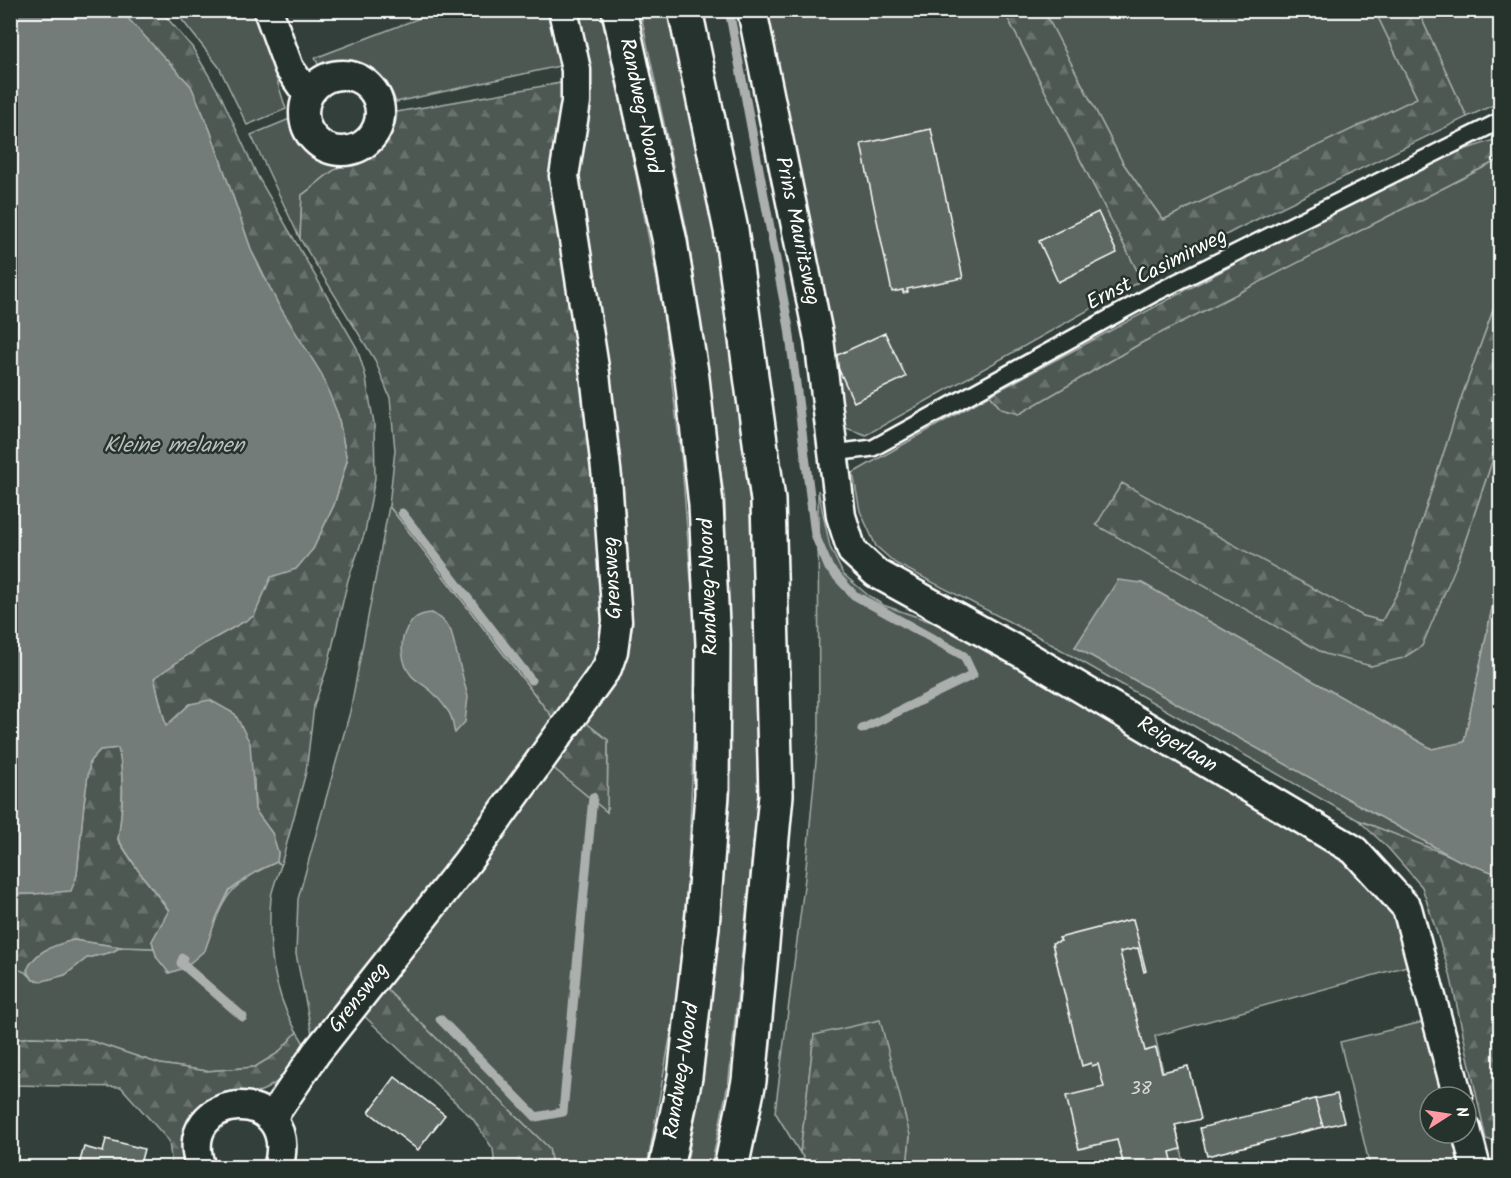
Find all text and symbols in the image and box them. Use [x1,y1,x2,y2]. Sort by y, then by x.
street label: Randweg-Noord [610,35,671,177]
street label: Prins Mauritsweg [765,154,829,308]
street label: Ernst Casimirweg [1081,220,1233,320]
water label: Kleine melanen [104,429,246,464]
street label: Randweg-Noord [690,517,728,656]
street label: Grensweg [594,536,632,620]
street label: Reigerlaan [1130,708,1224,782]
street label: Grensweg [320,955,398,1041]
street label: Randweg-Noord [655,1000,709,1142]
house number: 38 [1130,1075,1152,1104]
north arrow [1418,1085,1478,1145]
text: N [1448,1105,1474,1120]

